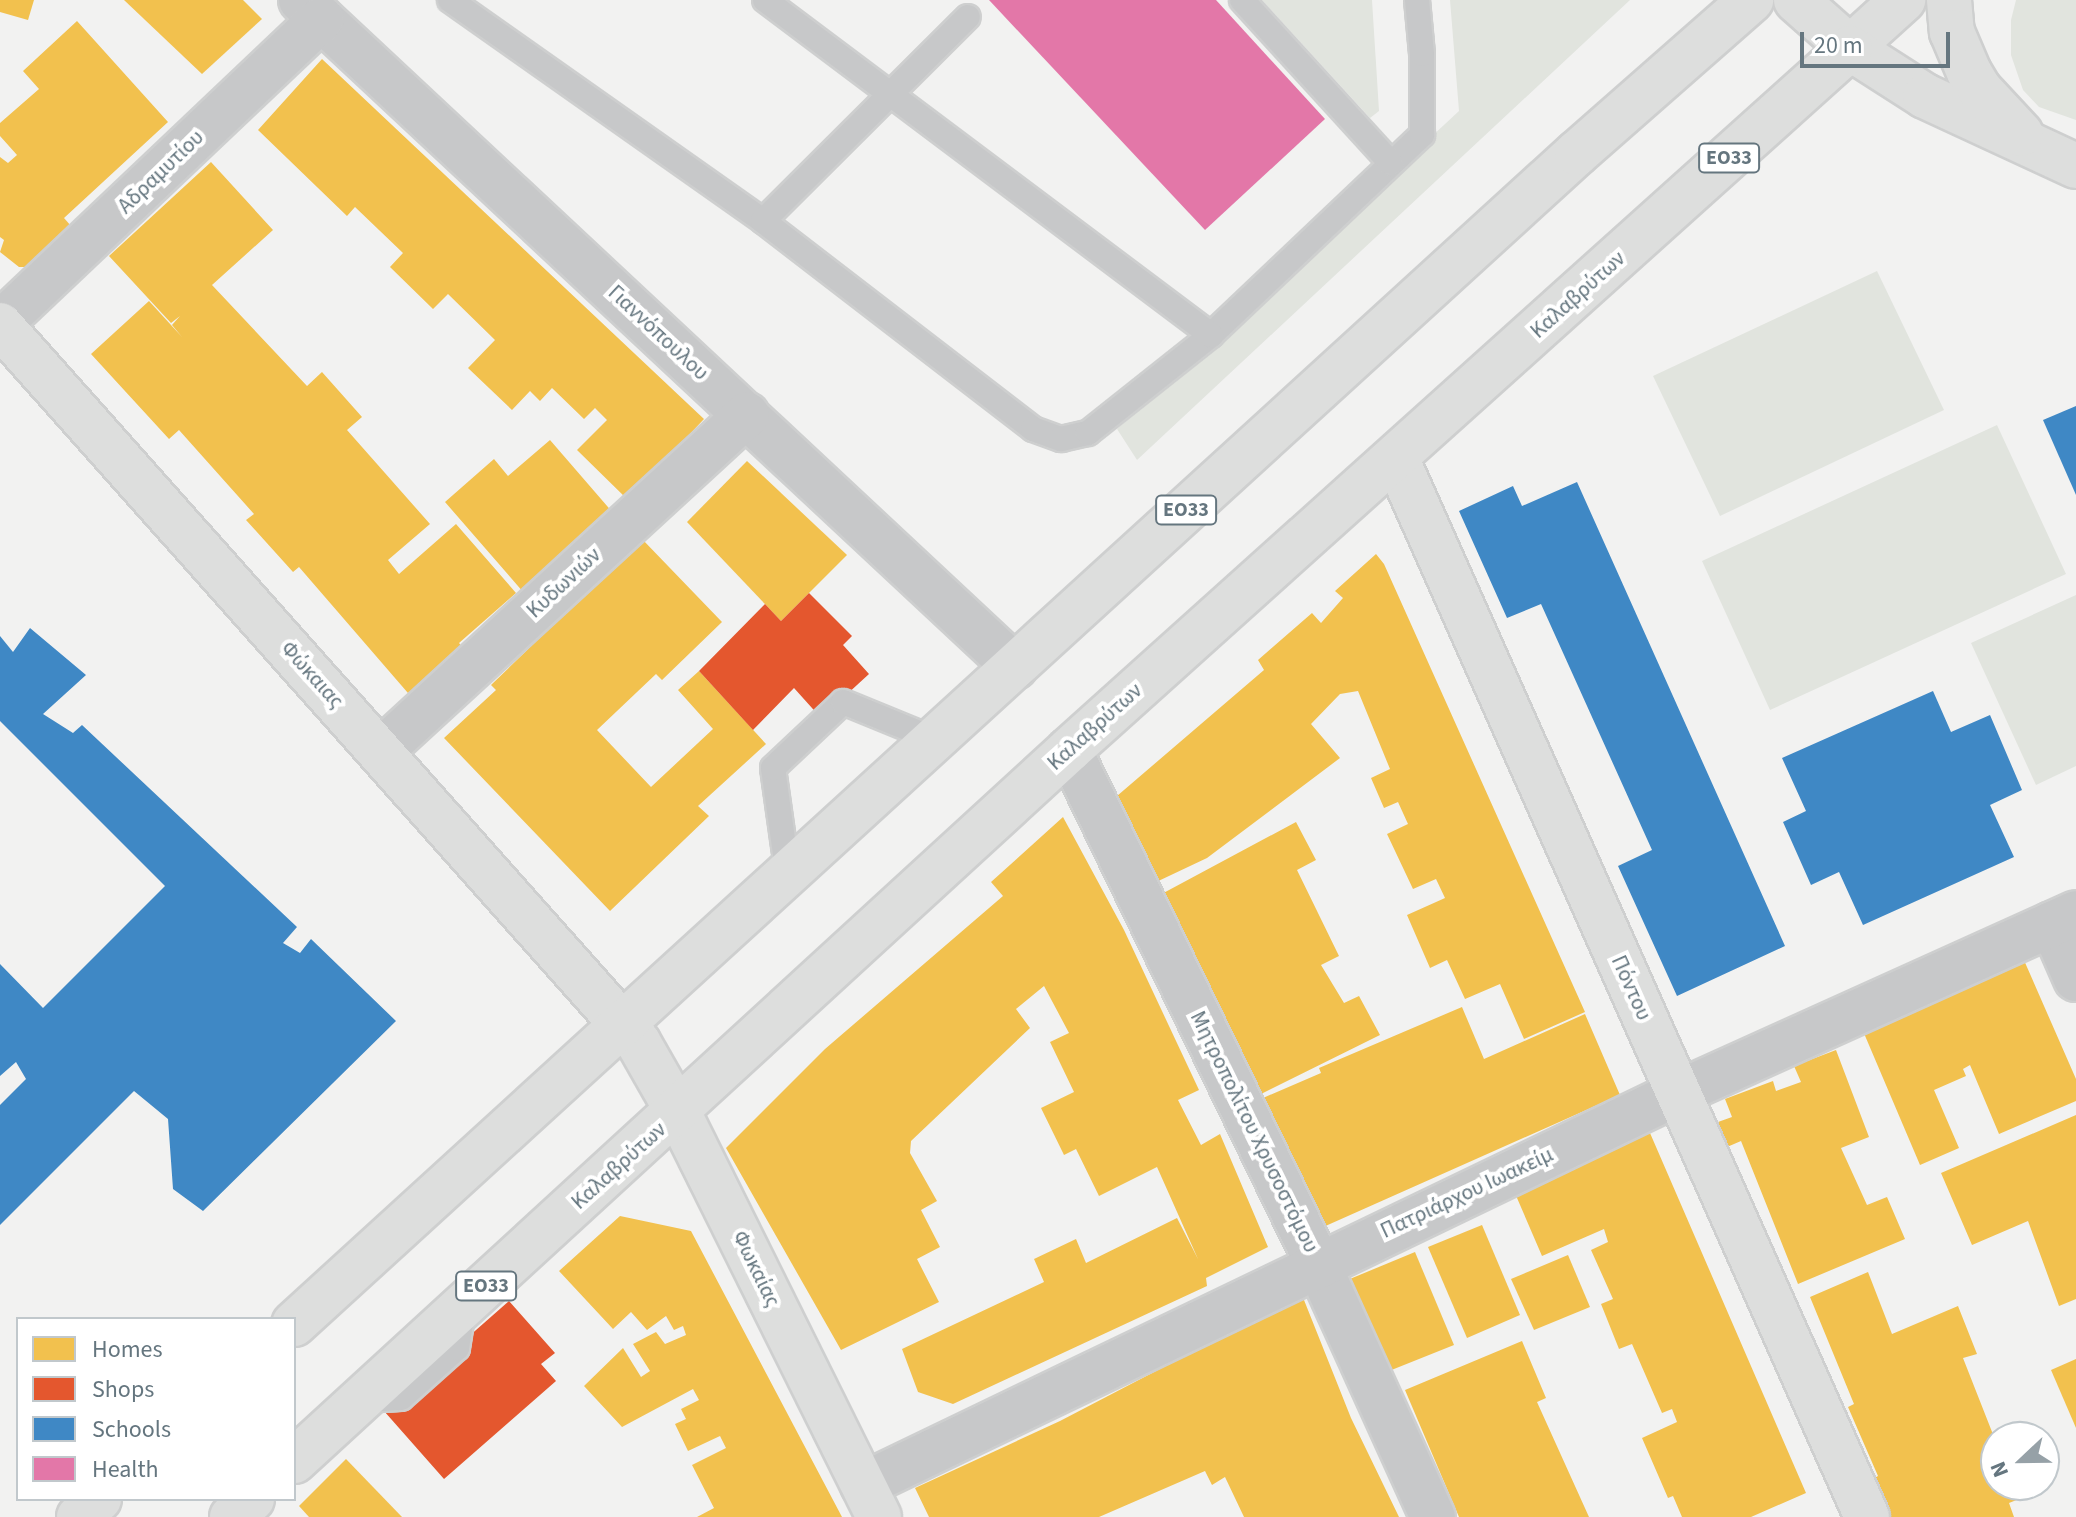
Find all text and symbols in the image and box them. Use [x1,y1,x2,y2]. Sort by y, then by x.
scale bar [1804,16,1954,66]
text: 20 m [1814,28,1863,63]
street label: Αδραμυτίου [112,125,210,219]
road number: ΕΟ33 [1697,142,1761,174]
street label: Καλαβρύτων [1525,246,1631,344]
street label: Γιαννόπουλου [602,280,714,386]
road number: ΕΟ33 [1154,494,1218,526]
street label: Κυδωνιών [521,542,607,624]
street label: Φώκαιας [275,636,349,714]
street label: Καλαβρύτων [1042,678,1148,776]
street label: Πόντου [1605,951,1657,1025]
street label: Μητροπολίτου Χρυσοστόμου [1184,1007,1324,1257]
street label: Καλαβρύτων [566,1117,672,1215]
street label: Πατριάρχου Ιωακείμ [1376,1141,1558,1245]
street label: Φωκαίας [726,1227,786,1311]
road number: ΕΟ33 [454,1270,518,1302]
legend [16,1317,296,1501]
text: Homes [92,1332,163,1367]
text: Shops [92,1372,154,1407]
text: Schools [92,1412,171,1447]
north arrow [1980,1421,2060,1501]
text: Health [92,1452,159,1487]
text: N [1982,1456,2017,1482]

